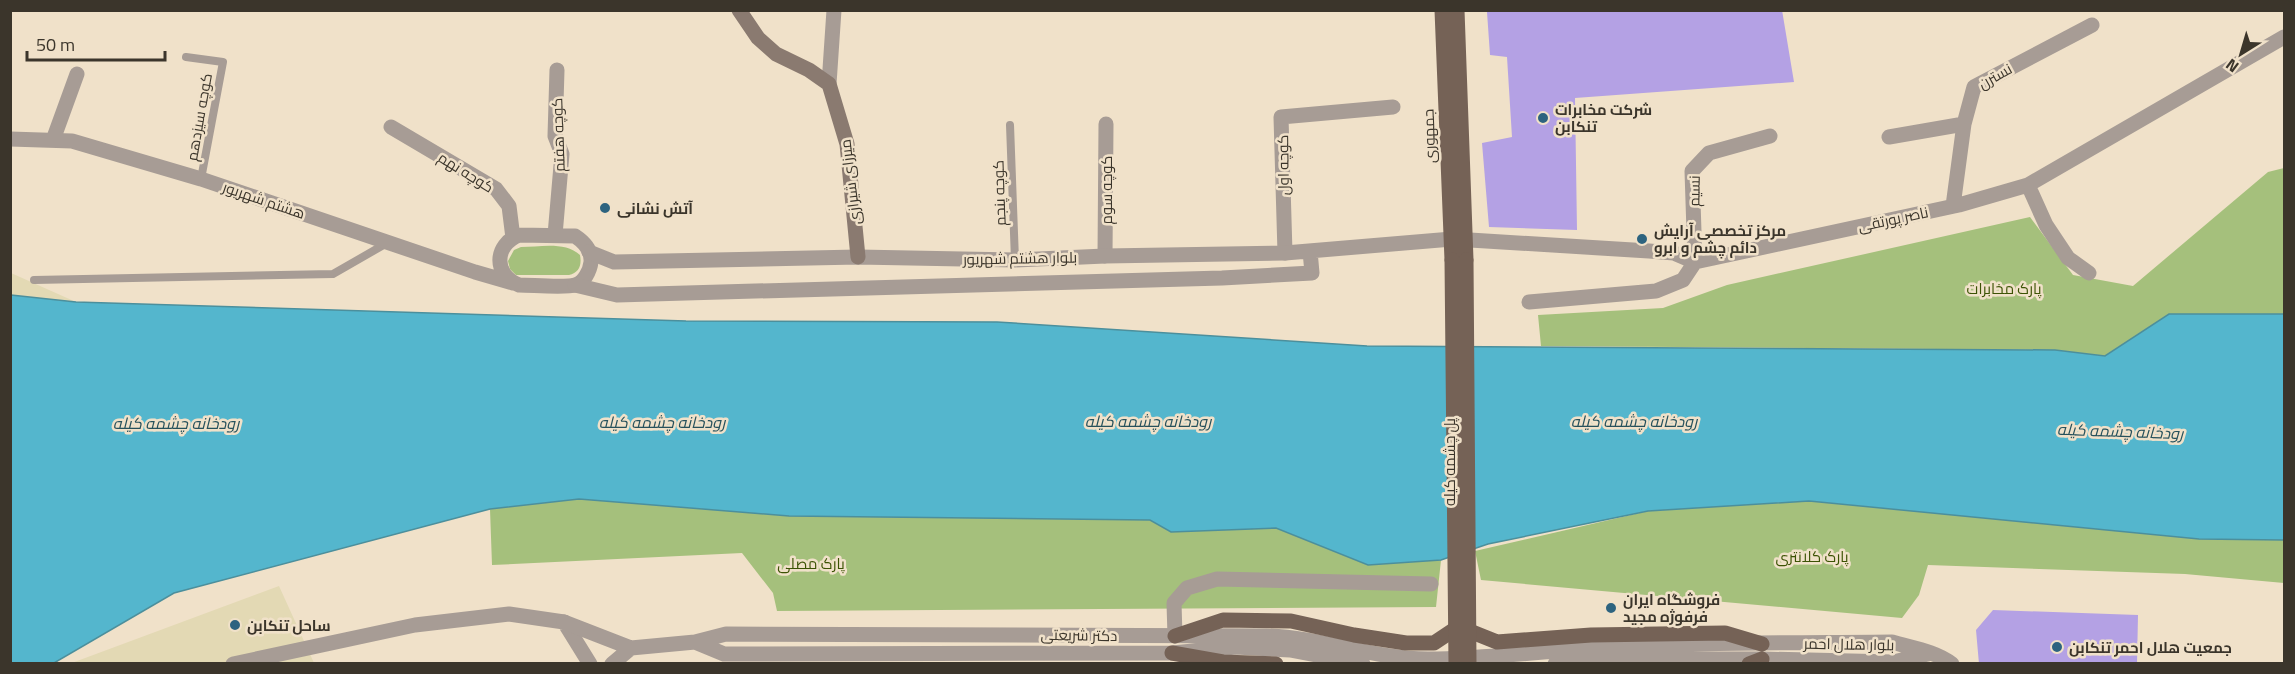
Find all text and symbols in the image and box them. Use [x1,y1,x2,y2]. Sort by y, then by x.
scale bar [27,24,165,62]
north arrow [2211,24,2271,84]
text: 50 m [36,31,75,58]
text: N [2220,53,2244,79]
street label: نسترن [1974,57,2016,95]
street label: کوچه سیزدهم [180,71,218,163]
street label: کوچه هفتم [545,98,571,172]
place label: شرکت مخابرات تنکابن [1555,98,1652,138]
street label: جمهوری [1417,108,1441,164]
marker: شرکت مخابرات تنکابن [1536,111,1550,125]
street label: کوچه اول [1271,135,1295,195]
street label: میرزای شیرازی [833,138,867,226]
street label: کوچه نهم [434,146,498,198]
street label: کوچه سوم [1095,156,1118,224]
street label: کوچه پنجم [986,160,1012,226]
street label: هشتم شهریور [219,175,308,225]
street label: نسیم [1682,175,1706,207]
place label: آتش نشانی [617,197,693,220]
street label: ناصر پورتقی [1856,200,1930,238]
marker: آتش نشانی [598,201,612,215]
place label: مرکز تخصصی آرایش دائم چشم و ابرو [1654,219,1786,259]
marker: مرکز تخصصی آرایش دائم چشم و ابرو [1635,232,1649,246]
street label: بلوار هشتم شهریور [962,246,1077,271]
park label: پارک مخابرات [1967,277,2041,300]
water label: رودخانه چشمه کیله [1085,409,1213,433]
water label: رودخانه چشمه کیله [1571,409,1699,433]
water label: رودخانه چشمه کیله [599,410,727,434]
water label: رودخانه چشمه کیله [113,411,241,435]
water label: رودخانه چشمه کیله [2056,417,2185,445]
street label: پل چشمه کیله [1438,418,1461,506]
park label: پارک کلانتری [1775,545,1849,568]
park label: پارک مصلی [777,552,845,575]
place label: فروشگاه ایران فرفوژه مجید [1623,588,1720,628]
marker: فروشگاه ایران فرفوژه مجید [1604,601,1618,615]
place label: ساحل تنکابن [247,614,331,637]
marker: ساحل تنکابن [228,618,242,632]
street label: دکتر شریعتی [1040,623,1118,647]
street label: بلوار هلال احمر [1802,632,1895,656]
place label: جمعیت هلال احمر تنکابن [2069,636,2232,659]
marker: جمعیت هلال احمر تنکابن [2050,640,2064,654]

